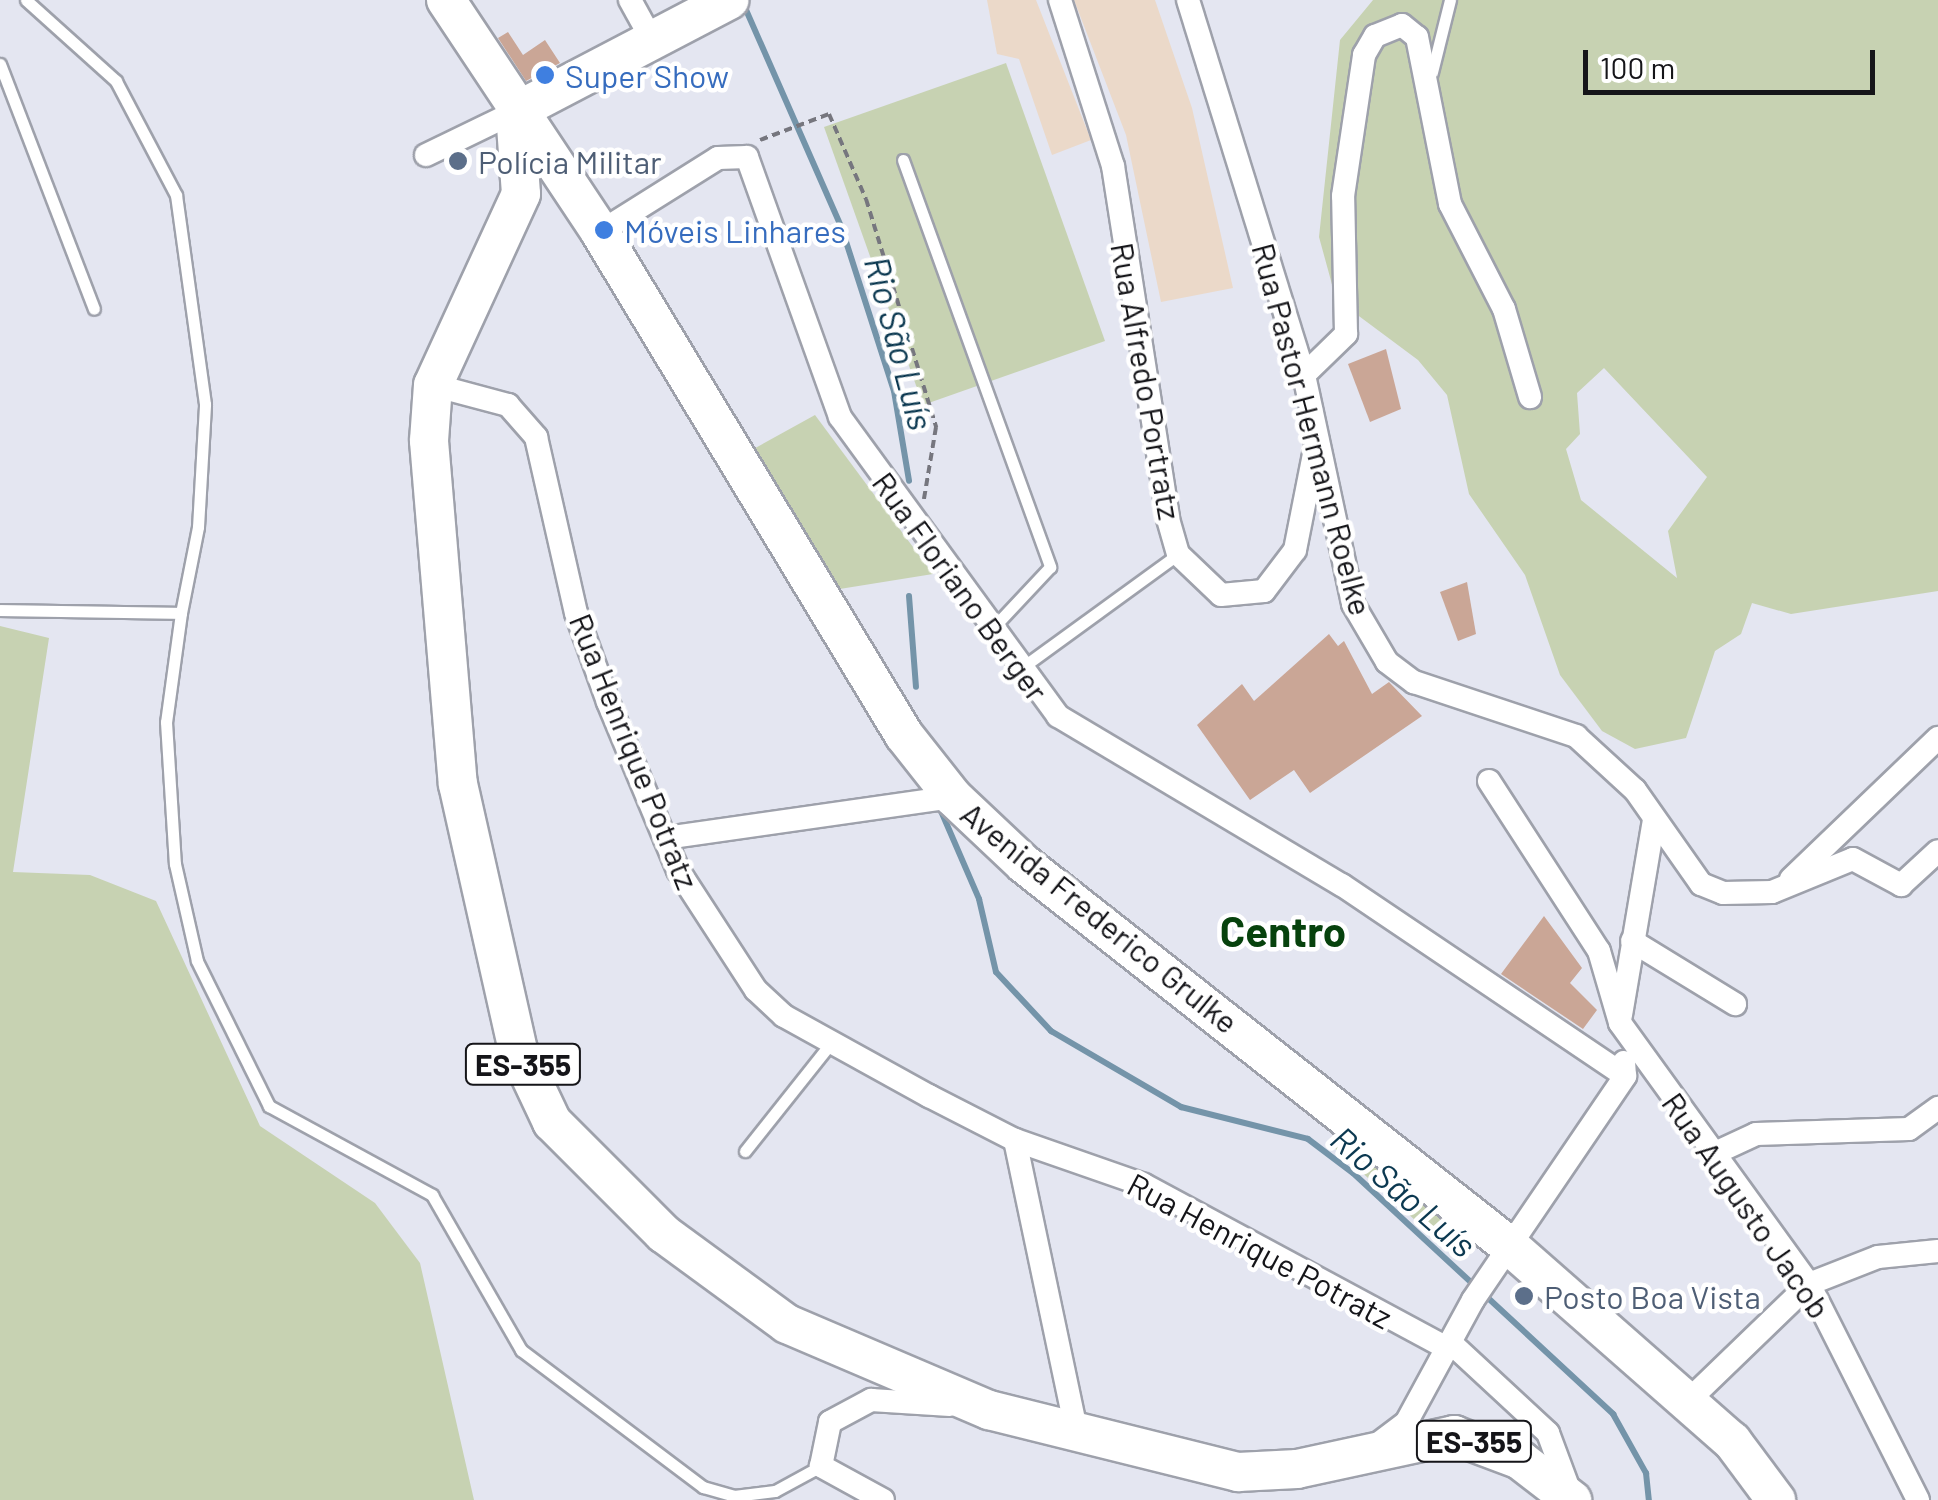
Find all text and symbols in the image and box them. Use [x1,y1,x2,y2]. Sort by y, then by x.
scale bar [1588,30,1880,92]
text: 100 m [1600,49,1675,85]
place label: Super Show [565,56,729,94]
marker: Super Show [534,64,556,86]
place label: Polícia Militar [478,142,662,180]
marker: Polícia Militar [447,150,469,172]
place label: Móveis Linhares [624,211,846,249]
marker: Móveis Linhares [593,219,615,241]
street label: Rua Alfredo Portratz [1104,239,1190,523]
street label: Rua Pastor Hermann Roelke [1245,239,1381,619]
water label: Rio São Luís [857,252,943,434]
street label: Rua Floriano Berger [865,464,1057,708]
street label: Rua Henrique Potratz [562,608,708,894]
street label: Avenida Frederico Grulke [954,793,1246,1041]
district label: Centro [1220,905,1346,955]
road number: ES-355 [463,1039,583,1089]
street label: Rua Augusto Jacob [1655,1085,1839,1325]
water label: Rio São Luís [1323,1117,1485,1265]
street label: Rua Henrique Potratz [1121,1164,1399,1336]
place label: Posto Boa Vista [1544,1277,1761,1315]
marker: Posto Boa Vista [1513,1285,1535,1307]
road number: ES-355 [1414,1416,1534,1466]

